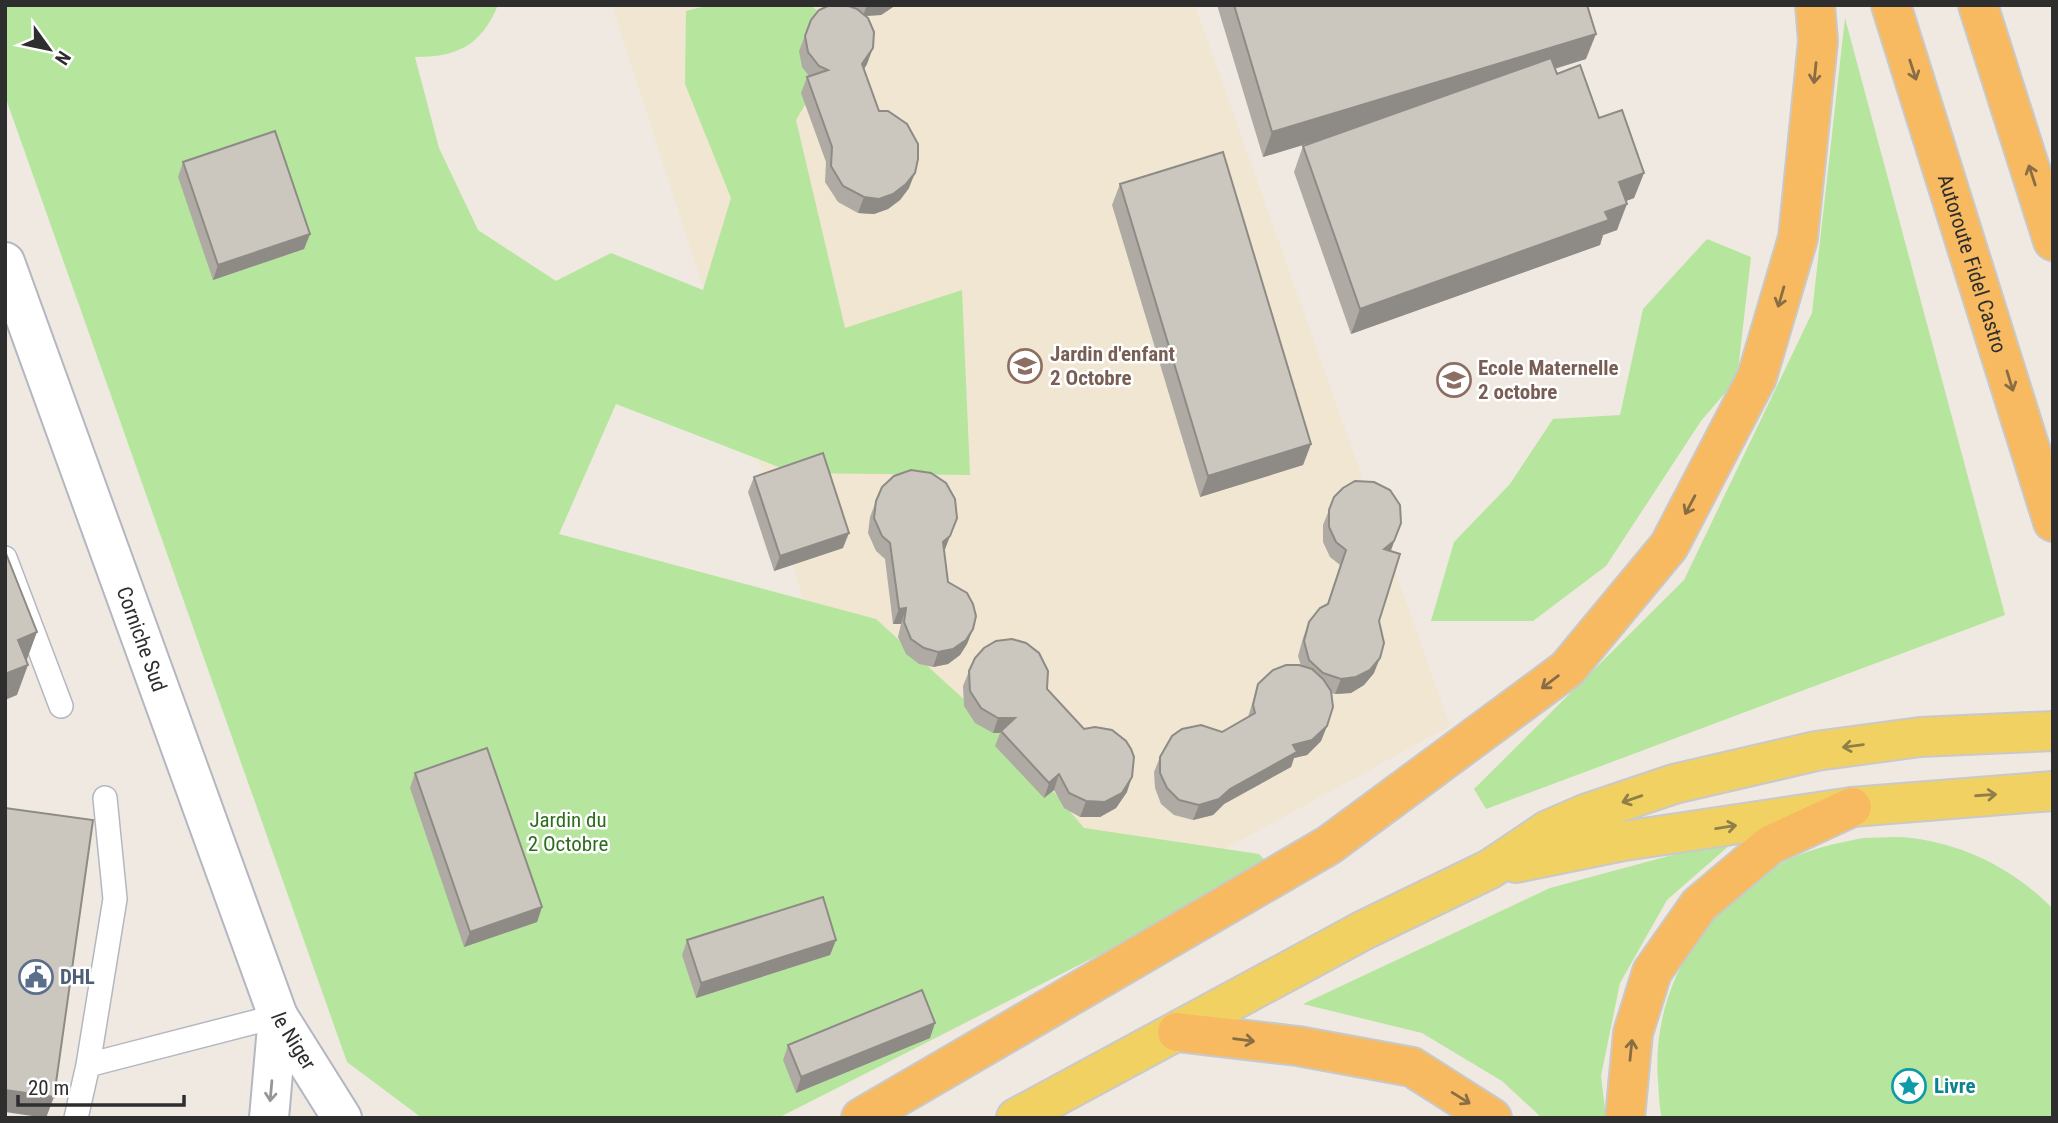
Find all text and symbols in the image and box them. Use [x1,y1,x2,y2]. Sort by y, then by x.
north arrow [14,14,84,84]
text: N [50,47,76,69]
one-way arrow [1907,59,1920,81]
one-way arrow [1808,61,1821,84]
one-way arrow [2025,165,2038,187]
street label: Autoroute Fidel Castro [1933,171,2011,356]
one-way arrow [1773,286,1786,308]
place label: Jardin d'enfant 2 Octobre [1050,342,1175,390]
school or university icon: Jardin d'enfant 2 Octobre [1006,347,1044,385]
place label: Ecole Maternelle 2 octobre [1478,356,1619,404]
school or university icon: Ecole Maternelle 2 octobre [1435,361,1473,399]
one-way arrow [2004,369,2017,391]
one-way arrow [1683,494,1697,515]
street label: Corniche Sud [112,583,172,695]
one-way arrow [1541,675,1560,689]
one-way arrow [1842,740,1864,753]
one-way arrow [1974,788,1997,801]
one-way arrow [1621,794,1643,806]
park label: Jardin du 2 Octobre [528,808,608,856]
one-way arrow [1714,820,1736,833]
public building icon: DHL [17,958,55,996]
place label: DHL [60,965,95,989]
street label: le Niger [266,1009,321,1074]
one-way arrow [1233,1033,1255,1046]
one-way arrow [1625,1039,1638,1062]
scale bar [18,1064,184,1108]
place icon: Livre [1890,1067,1928,1105]
place label: Livre [1934,1074,1976,1098]
text: 20 m [28,1076,69,1100]
one-way arrow [265,1079,278,1102]
one-way arrow [1450,1091,1470,1105]

